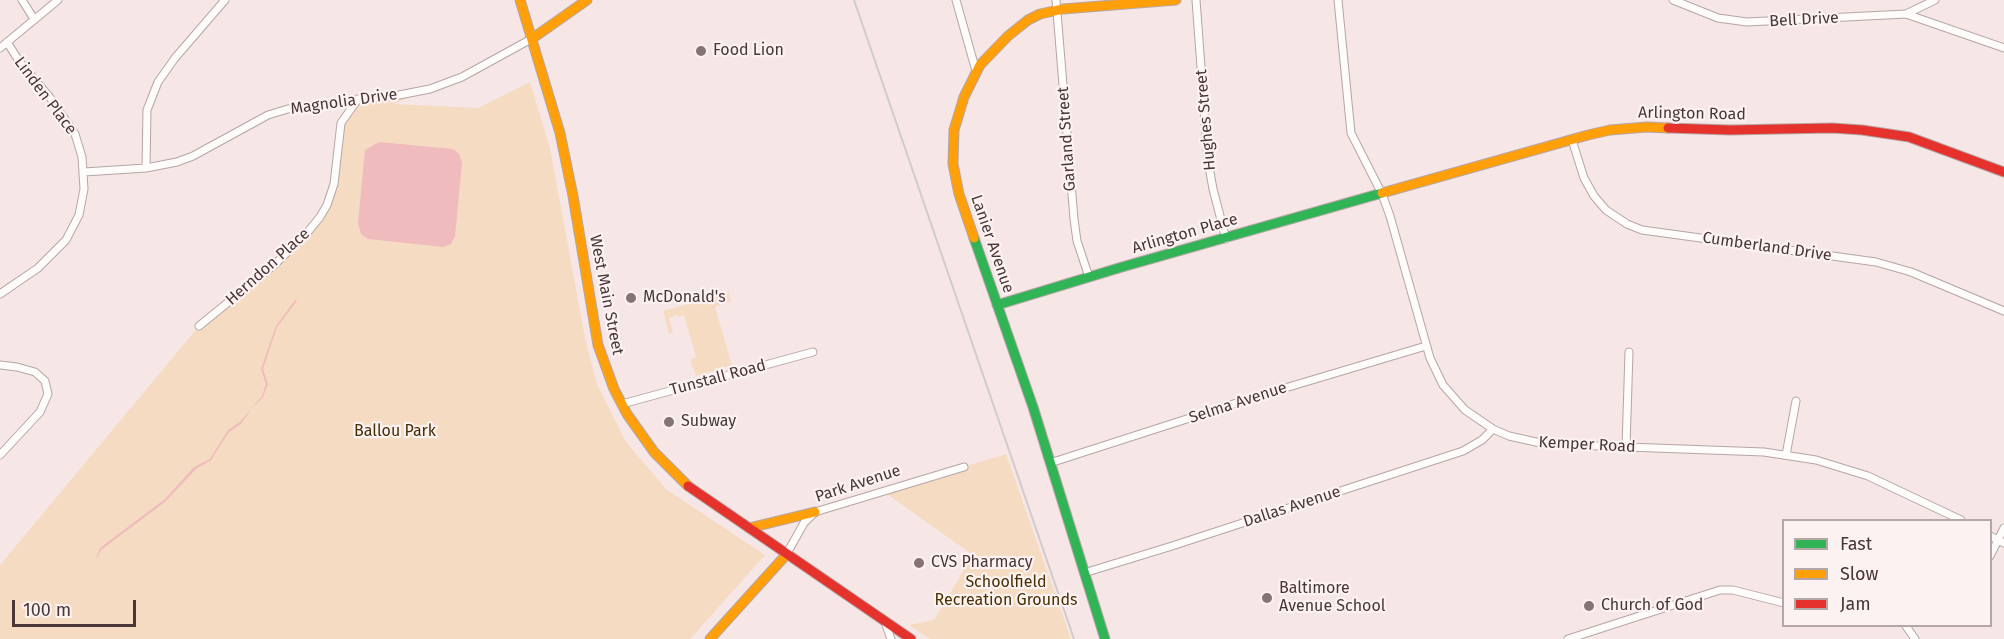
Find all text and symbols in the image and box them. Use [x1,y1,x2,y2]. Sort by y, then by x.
street label: Bell Drive [1769,9,1839,31]
place label: Food Lion [713,41,784,61]
marker: Food Lion [694,44,708,58]
street label: Linden Place [10,53,80,139]
street label: Hughes Street [1192,68,1220,172]
street label: Magnolia Drive [289,85,399,119]
street label: Garland Street [1054,86,1080,192]
street label: Arlington Road [1638,103,1746,125]
street label: Lanier Avenue [966,192,1018,296]
street label: Arlington Place [1130,210,1240,258]
street label: Herndon Place [222,224,314,310]
street label: Cumberland Drive [1701,228,1833,266]
street label: West Main Street [585,233,627,357]
place label: McDonald's [643,288,726,308]
marker: McDonald's [624,291,638,305]
street label: Tunstall Road [668,356,768,400]
street label: Selma Avenue [1187,378,1289,428]
place label: Subway [681,412,736,432]
marker: Subway [662,415,676,429]
park label: Ballou Park [354,422,436,442]
street label: Kemper Road [1538,433,1636,457]
street label: Park Avenue [813,461,903,507]
street label: Dallas Avenue [1241,482,1343,532]
legend [1782,519,1992,627]
text: Fast [1840,533,1872,555]
place label: CVS Pharmacy [931,553,1033,573]
marker: CVS Pharmacy [912,556,926,570]
text: Slow [1840,563,1878,585]
park label: Schoolfield Recreation Grounds [935,573,1077,611]
place label: Baltimore Avenue School [1279,579,1385,617]
scale bar [15,588,140,626]
marker: Baltimore Avenue School [1260,591,1274,605]
text: Jam [1840,593,1871,615]
place label: Church of God [1601,596,1703,616]
text: 100 m [23,599,71,621]
marker: Church of God [1582,599,1596,613]

